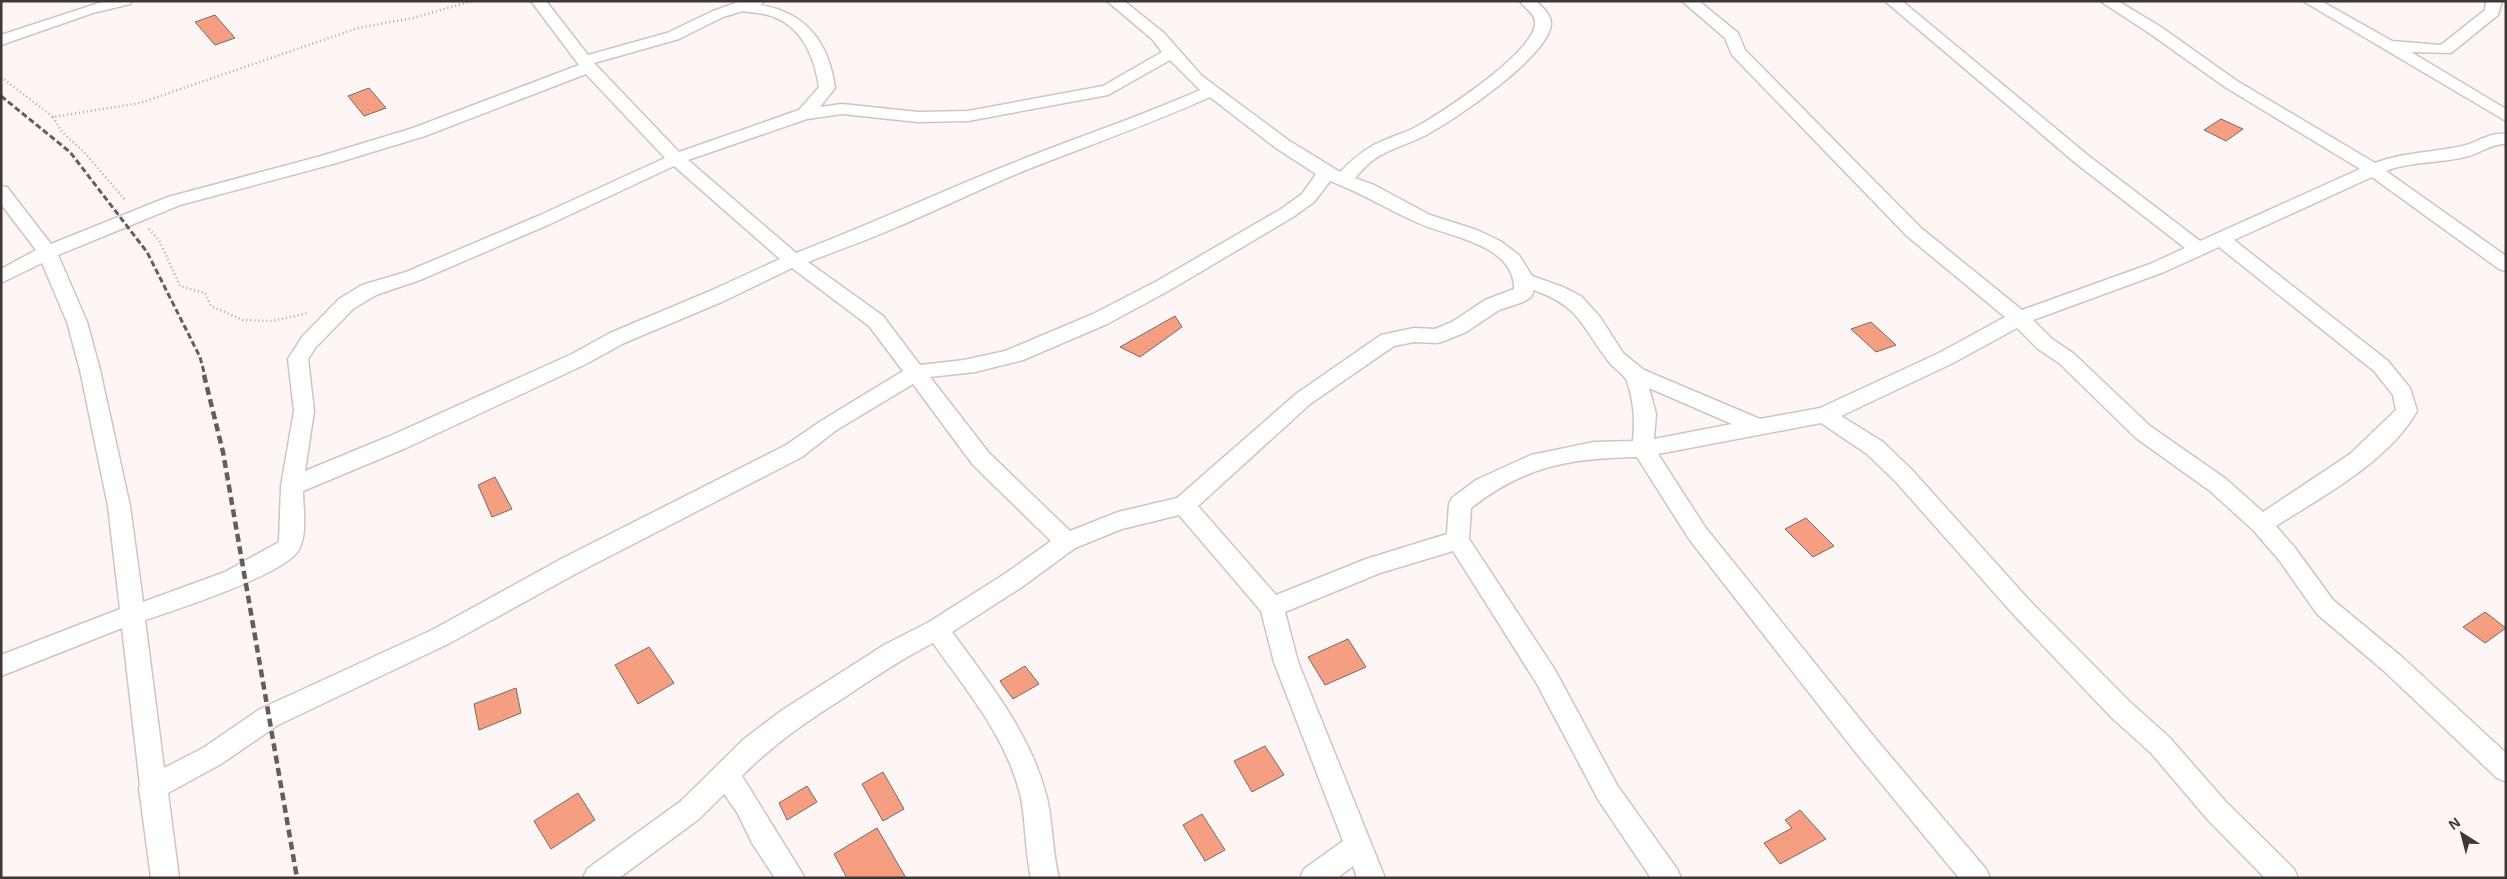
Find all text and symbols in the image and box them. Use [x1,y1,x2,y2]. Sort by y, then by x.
north arrow [2437,809,2487,859]
text: N [2446,814,2463,833]

